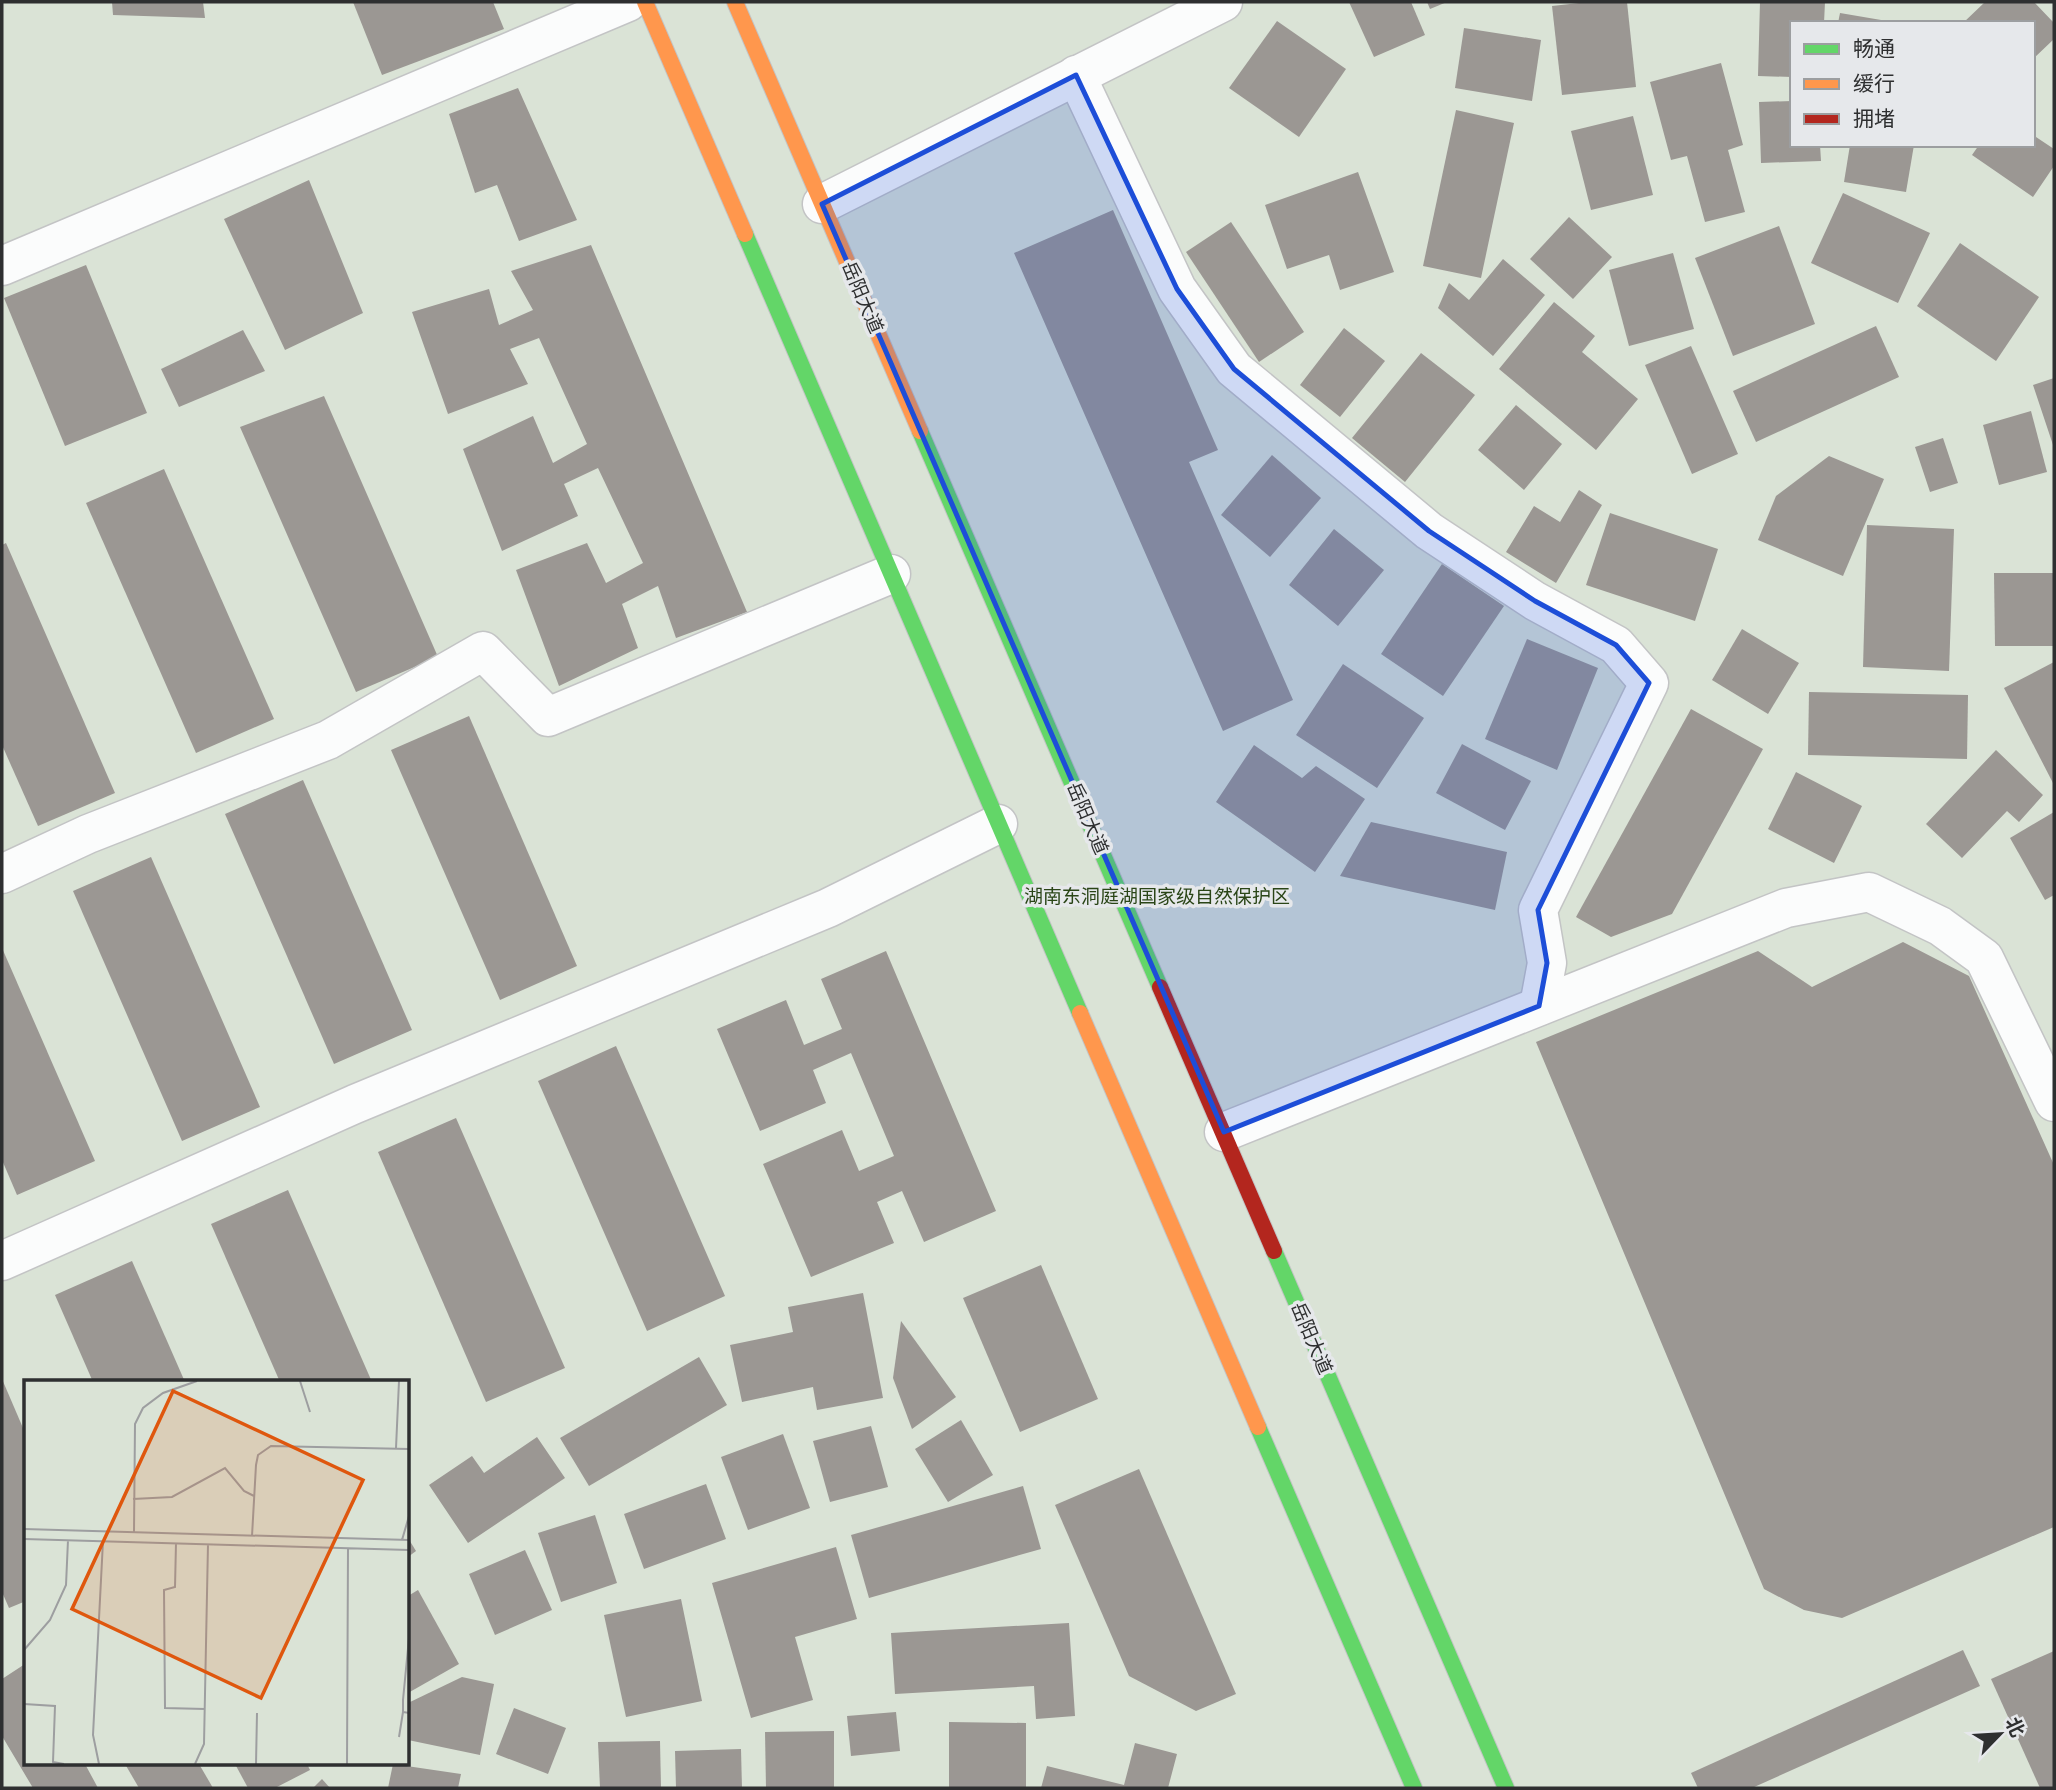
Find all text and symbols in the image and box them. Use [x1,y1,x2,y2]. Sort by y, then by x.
legend [1790,21,2035,147]
text: 畅通 [1853,35,1895,62]
text: 缓行 [1853,70,1895,97]
text: 拥堵 [1853,105,1895,132]
street label: 岳阳大道 [837,257,889,337]
street label: 岳阳大道 [1062,778,1114,858]
park label: 湖南东洞庭湖国家级自然保护区 [1024,884,1290,908]
street label: 岳阳大道 [1286,1298,1338,1378]
inset map [24,1380,410,1766]
north arrow [1965,1699,2035,1769]
text: 北 [2001,1713,2030,1741]

